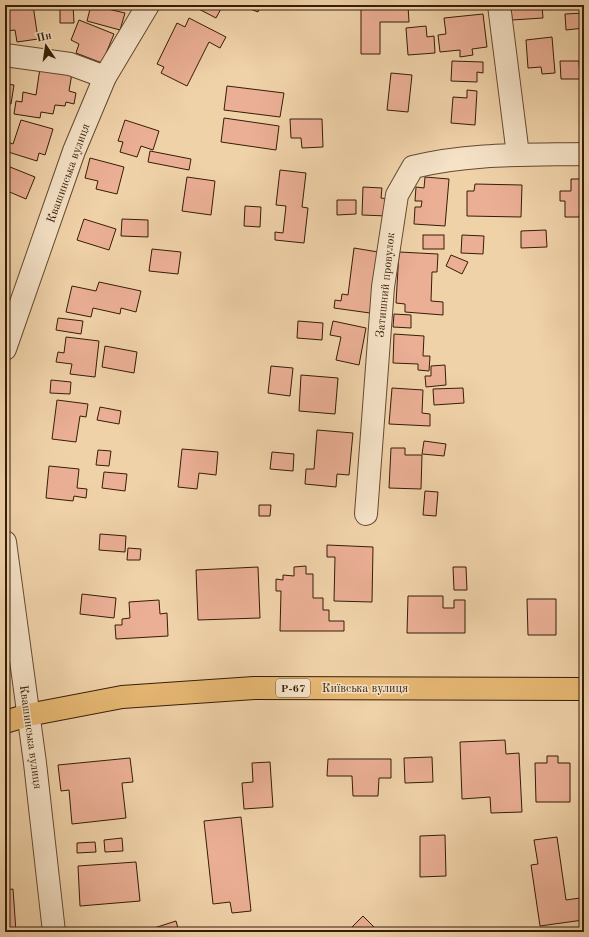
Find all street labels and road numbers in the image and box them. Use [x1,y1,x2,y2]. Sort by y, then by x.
street label: Квашинська вулиця [45,122,93,225]
street label: Затишний провулок [375,232,397,338]
road number: Р-67 [276,679,310,697]
street label: Київська вулиця [322,683,408,695]
street label: Квашинська вулиця [17,684,43,790]

